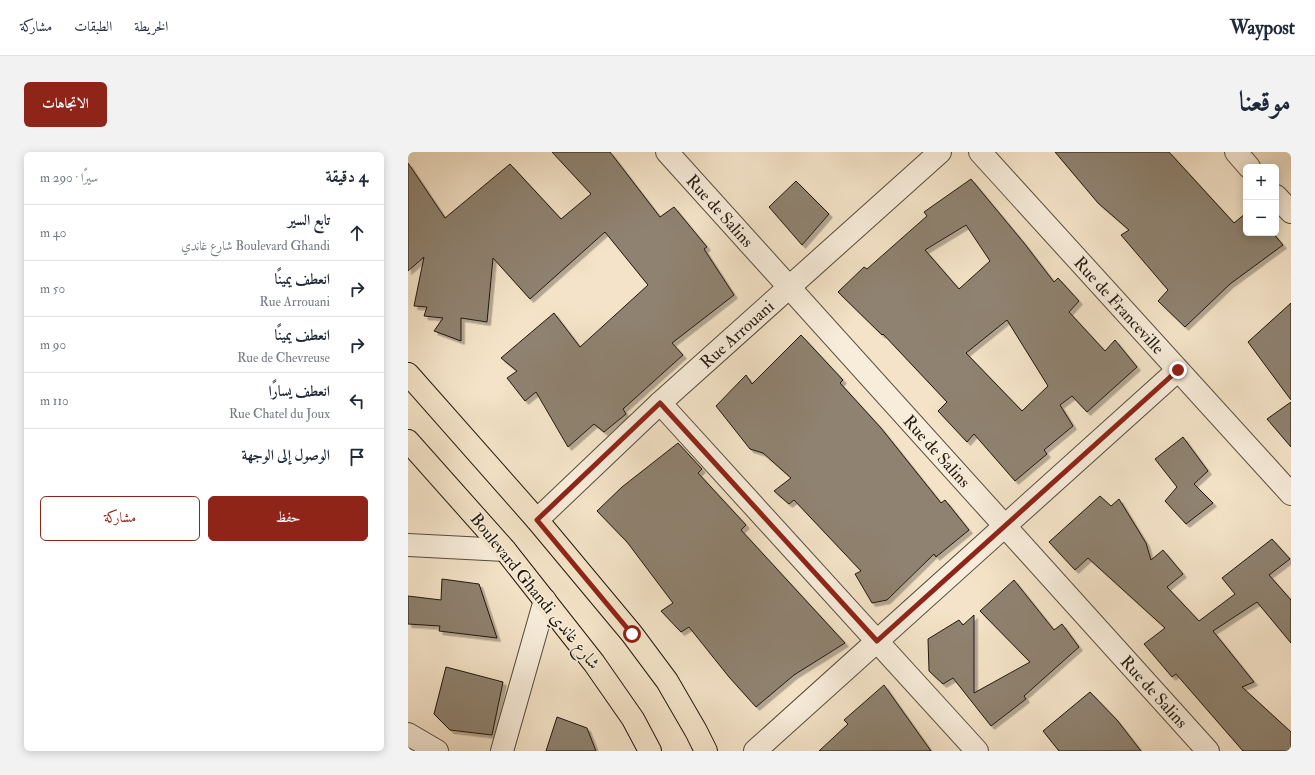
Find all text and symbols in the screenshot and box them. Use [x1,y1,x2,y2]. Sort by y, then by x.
text: Waypost [1230,16,1295,40]
text: مشاركة [20,18,52,35]
text: الطبقات [74,18,112,35]
text: الخريطة [134,18,168,35]
button: الاتجاهات [24,82,107,127]
text: موقعنا [1239,85,1291,120]
map controls [1243,164,1279,236]
button: + [1243,164,1279,200]
text: 4 دقيقة [326,166,368,187]
text: سيرًا · 290 m [40,170,98,186]
street label: Rue de Salins [682,170,758,251]
button: − [1243,200,1279,236]
text: تابع السير [288,211,330,230]
icon: ahead [346,222,368,244]
text: 40 m [40,225,67,241]
text: Boulevard Ghandi شارع غاندي [181,238,330,254]
street label: Rue de Franceville [1070,252,1169,358]
text: انعطف يمينًا [275,270,330,289]
icon: right [346,278,368,300]
text: 50 m [40,281,65,297]
text: Rue Arrouani [260,294,330,310]
street label: Rue Arrouani [696,295,779,373]
text: انعطف يمينًا [275,326,330,345]
icon: right [346,334,368,356]
text: 90 m [40,337,66,353]
text: Rue de Chevreuse [237,350,330,366]
route end [1169,361,1187,379]
text: انعطف يسارًا [269,382,330,401]
icon: left [346,390,368,412]
text: 110 m [40,393,69,409]
text: Rue Chatel du Joux [229,406,330,422]
street label: Rue de Salins [899,410,975,492]
text: الوصول إلى الوجهة [242,446,330,465]
icon: arrive [346,446,368,468]
button: مشاركة [40,496,200,541]
button: حفظ [208,496,368,541]
street label: Boulevard Ghandi شارع غاندي [463,509,605,675]
route start [623,625,641,643]
street label: Rue de Salins [1116,651,1193,732]

